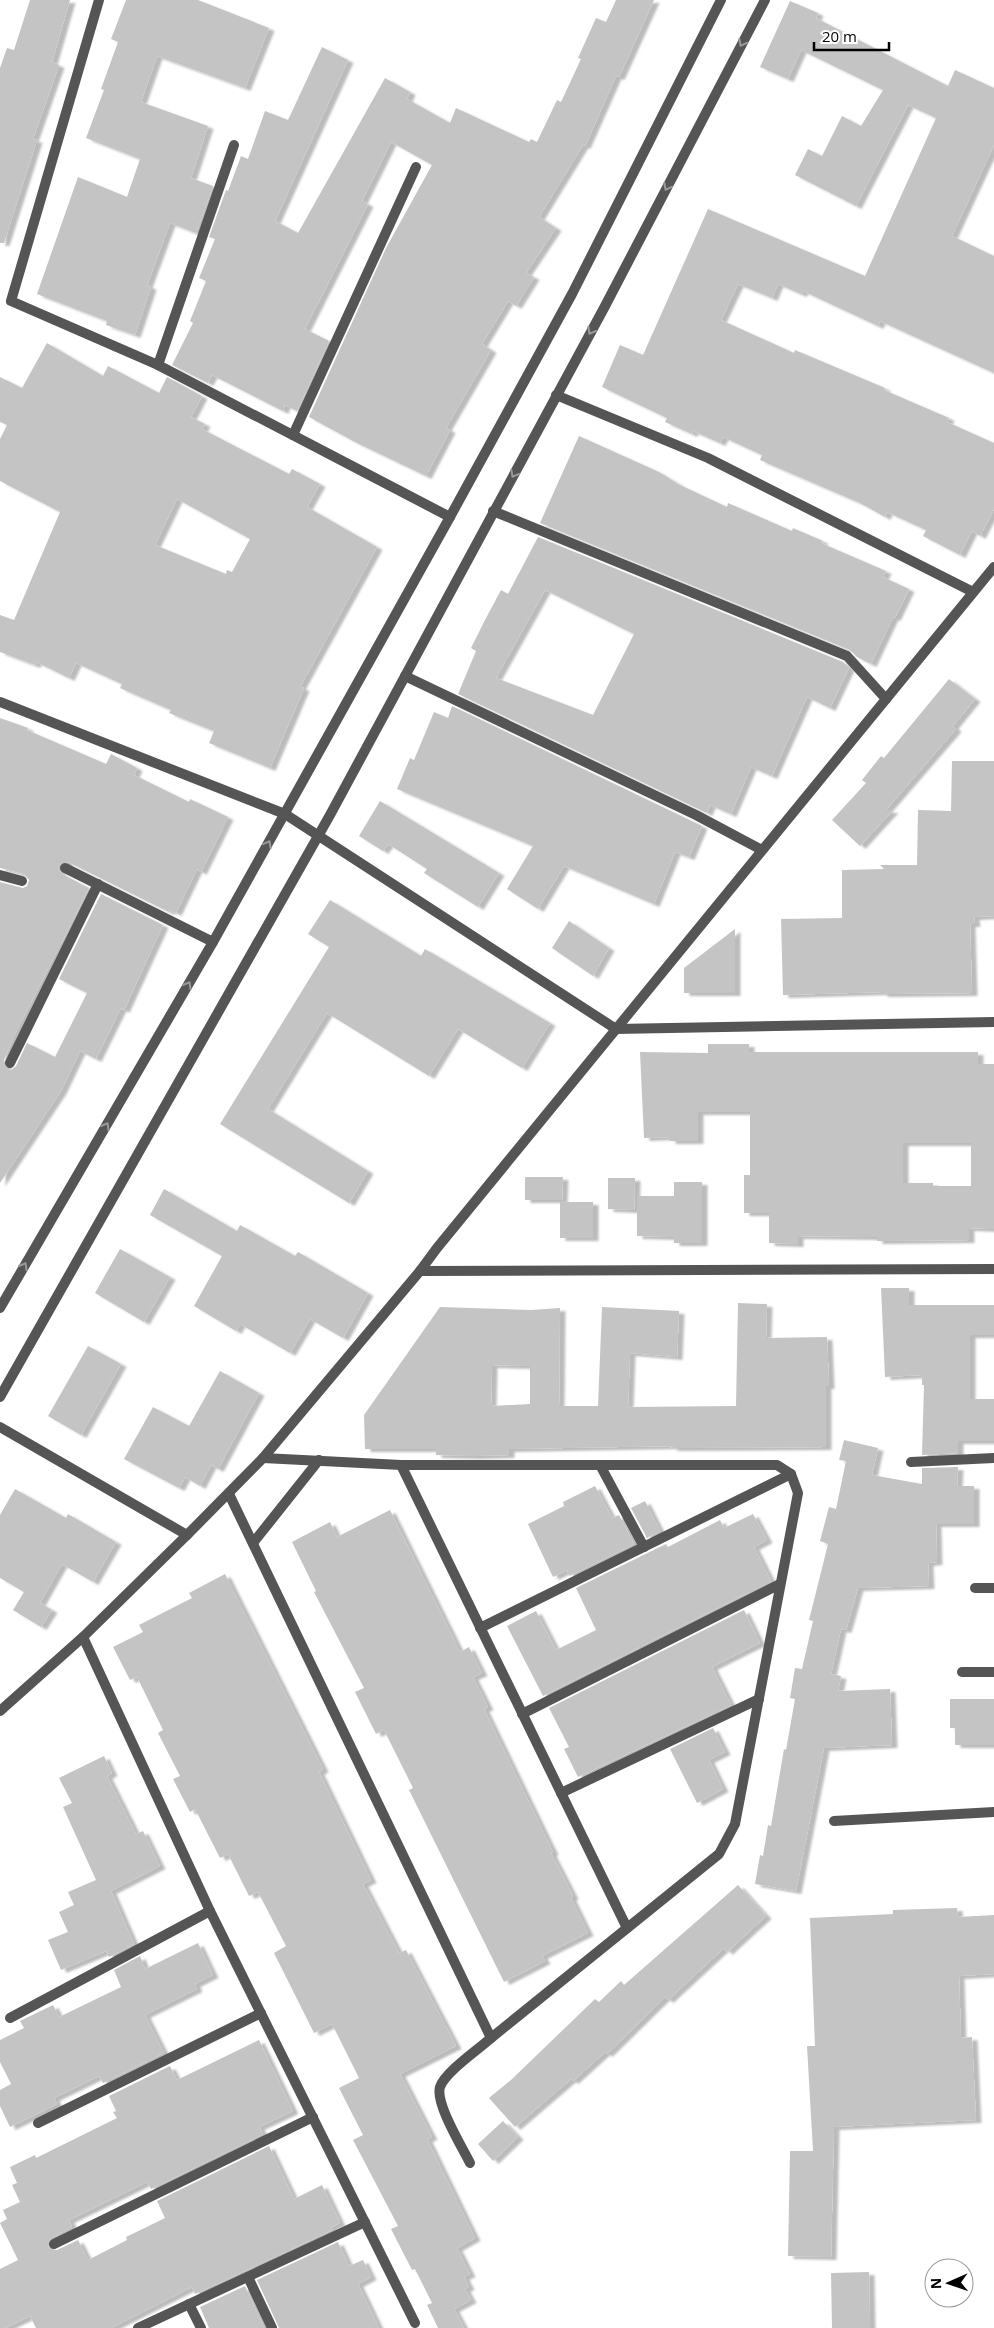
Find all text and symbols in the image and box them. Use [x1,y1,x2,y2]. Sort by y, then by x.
scale bar [814,20,889,52]
text: 20 m [822,26,857,46]
one-way arrow [738,38,748,47]
one-way arrow [663,182,673,191]
one-way arrow [587,326,597,335]
one-way arrow [510,469,520,478]
one-way arrow [262,840,272,849]
one-way arrow [181,982,191,991]
one-way arrow [100,1122,110,1131]
one-way arrow [18,1263,28,1272]
north arrow [924,2258,974,2308]
text: N [926,2277,945,2289]

